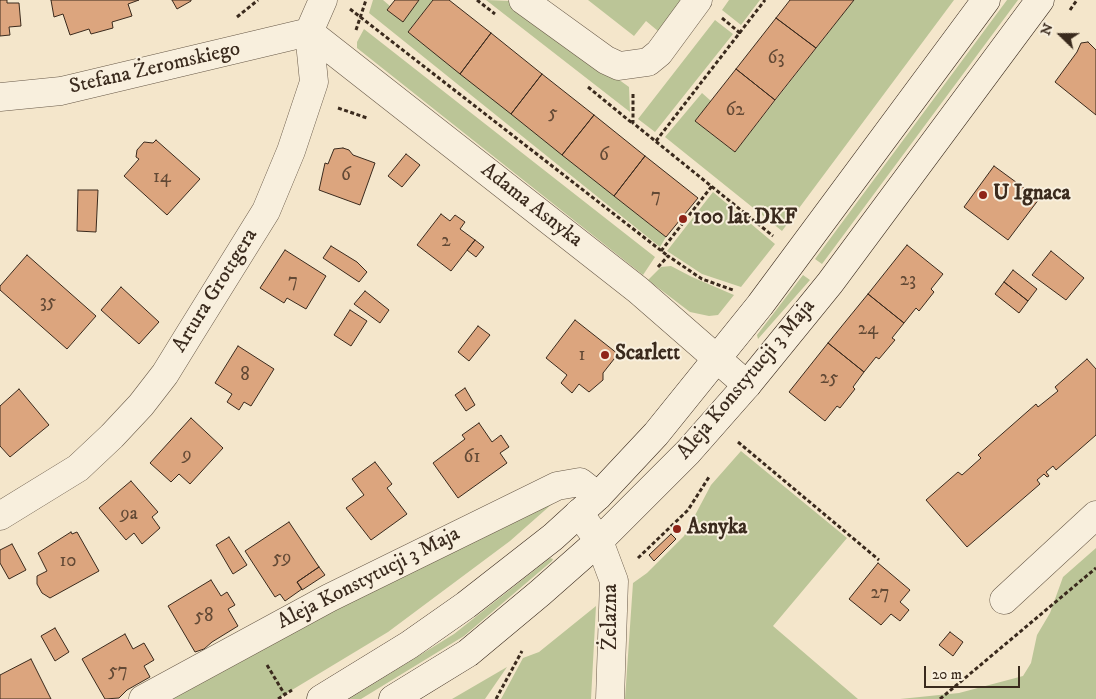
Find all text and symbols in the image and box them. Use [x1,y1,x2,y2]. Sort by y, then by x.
north arrow [1036,10,1086,60]
text: N [1037,21,1058,38]
street label: Stefana Żeromskiego [67,37,243,101]
house number: 63 [768,48,784,70]
house number: 62 [725,100,745,122]
house number: 5 [548,103,558,125]
house number: 6 [599,145,609,167]
street label: Adama Asnyka [475,158,587,254]
house number: 6 [341,165,351,187]
house number: 14 [153,167,171,189]
place label: U Ignaca [993,182,1070,208]
house number: 7 [651,186,661,208]
marker: U Ignaca [977,189,989,201]
place label: 100 lat DKF [693,206,797,232]
marker: 100 lat DKF [677,213,689,225]
street label: Artura Grottgera [168,224,264,358]
house number: 2 [441,231,451,253]
house number: 23 [900,270,916,292]
house number: 7 [288,271,298,293]
house number: 35 [40,292,56,314]
street label: Aleja Konstytucji 3 Maja [673,295,821,465]
house number: 24 [858,319,878,341]
place label: Scarlett [615,342,680,368]
house number: 1 [579,345,585,367]
marker: Scarlett [599,349,611,361]
house number: 8 [240,365,250,387]
house number: 25 [820,368,838,390]
house number: 9 [182,445,192,467]
house number: 61 [464,447,480,469]
house number: 9a [120,504,138,526]
place label: Asnyka [687,516,747,542]
street label: Aleja Konstytucji 3 Maja [274,522,464,636]
marker: Asnyka [671,523,683,535]
house number: 59 [273,548,291,570]
house number: 10 [59,551,77,573]
house number: 27 [871,583,889,605]
street label: Żelazna [599,584,625,650]
house number: 58 [195,606,213,628]
scale bar [926,656,1022,688]
house number: 57 [108,661,128,683]
text: 20 m [932,665,962,684]

